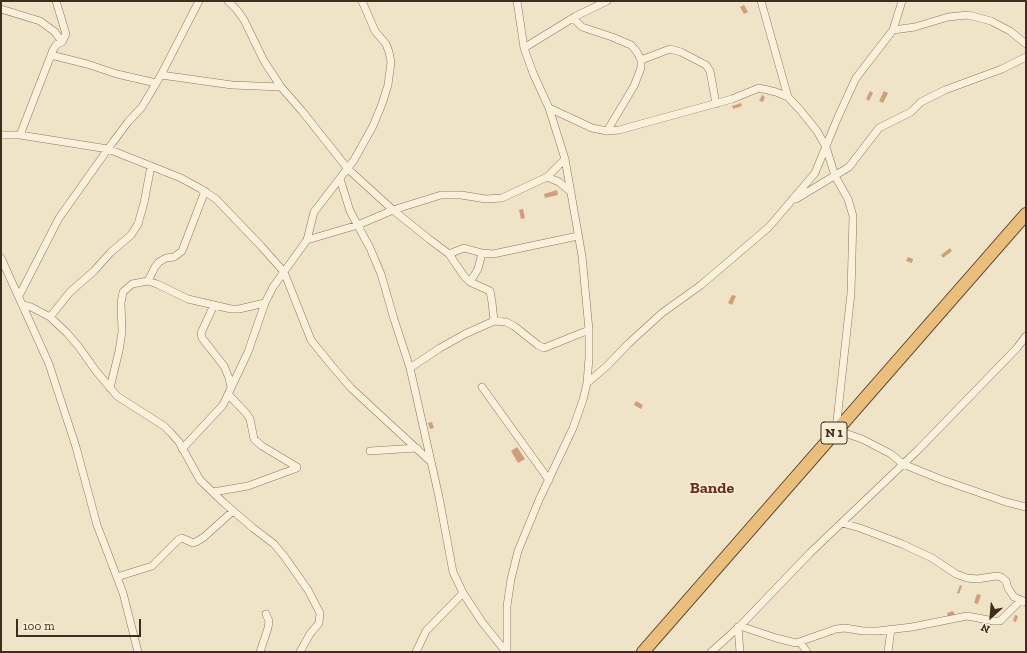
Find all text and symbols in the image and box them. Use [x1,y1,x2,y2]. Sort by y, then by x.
road number: N 1 [821,422,847,444]
district label: Bande [690,478,734,498]
north arrow [971,597,1011,637]
scale bar [18,611,143,637]
text: 100 m [23,619,55,633]
text: N [979,621,992,636]

